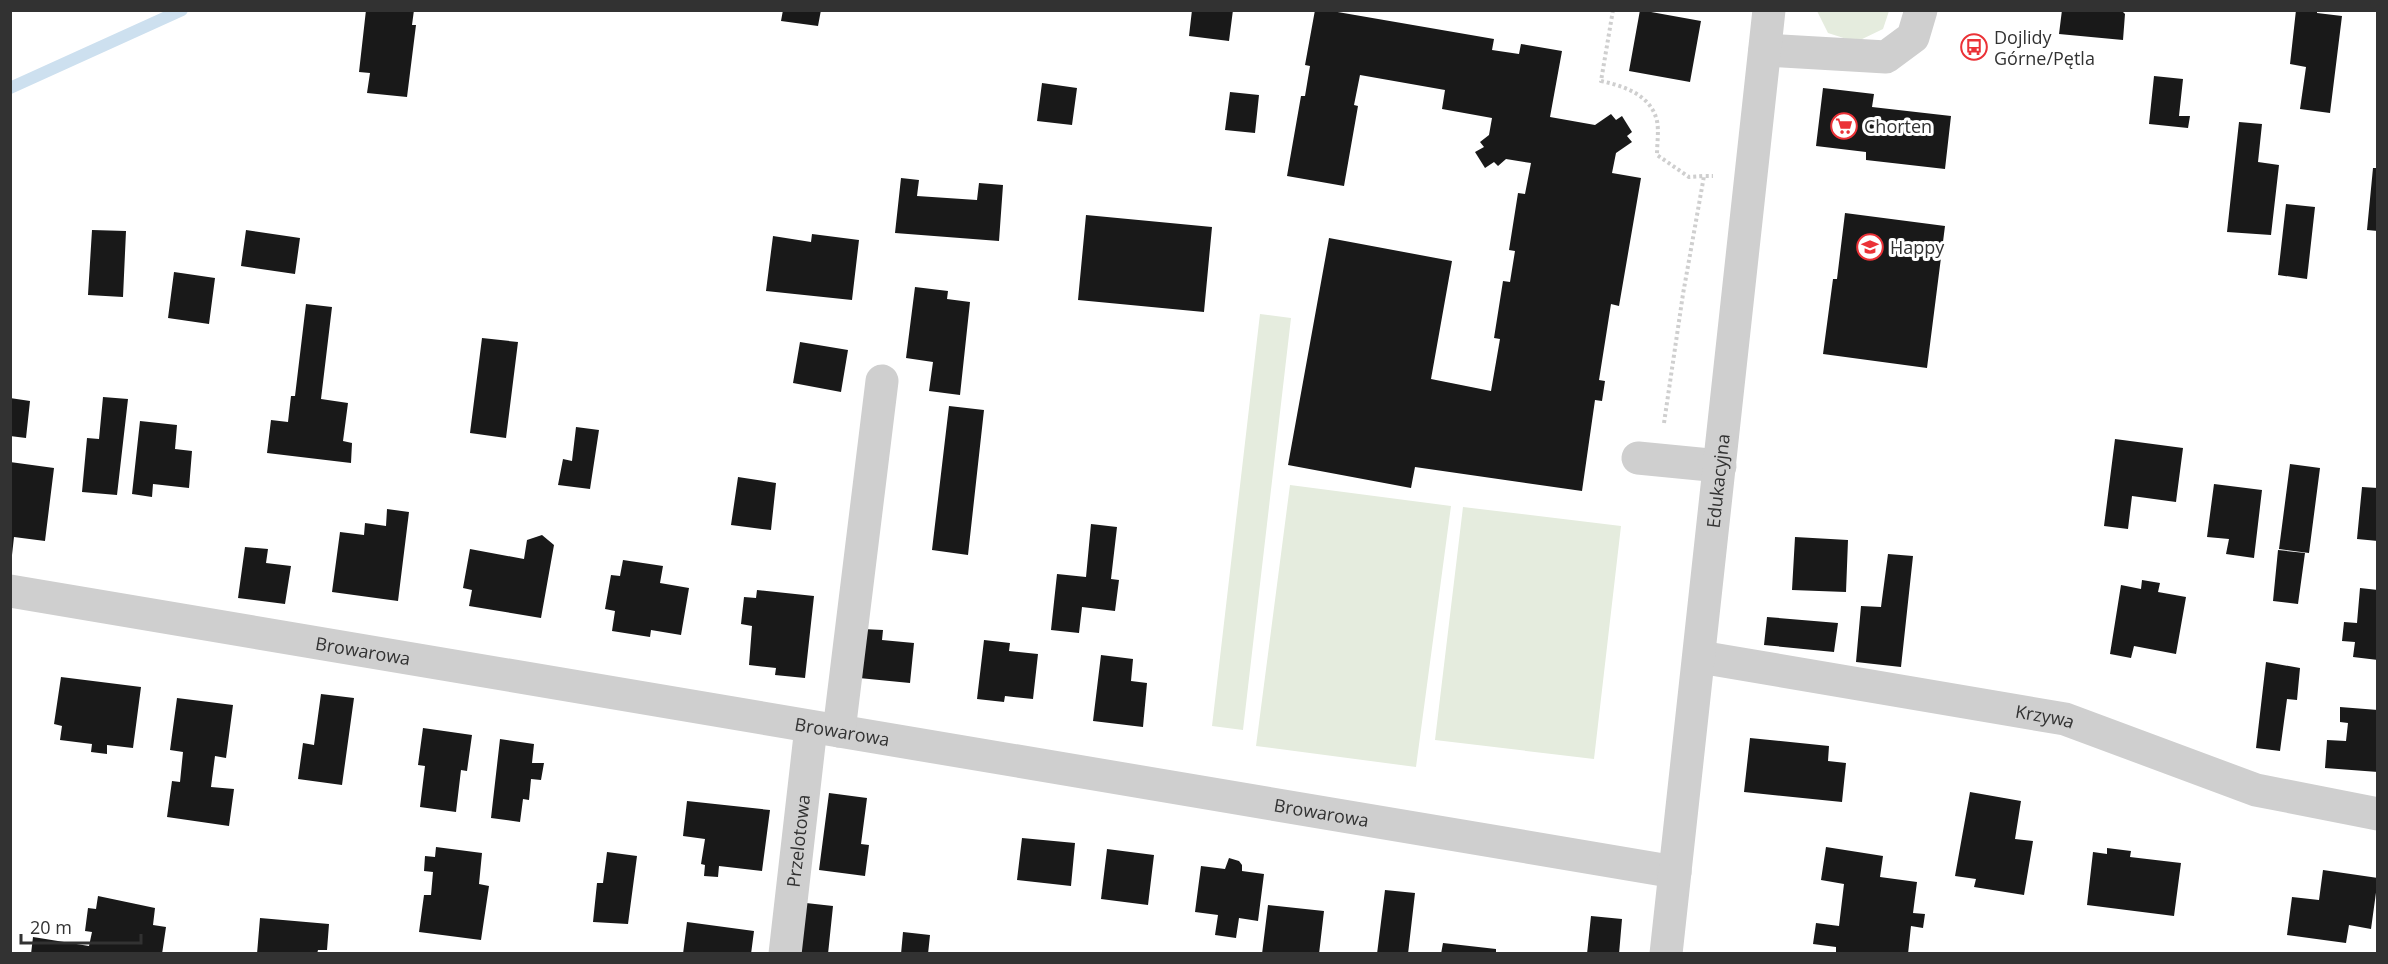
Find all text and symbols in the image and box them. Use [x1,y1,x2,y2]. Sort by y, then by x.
place label: Dojlidy Górne/Pętla [1994,25,2095,70]
bus stop icon: Dojlidy Górne/Pętla [1959,32,1989,62]
supermarket icon: Chorten [1829,111,1859,141]
place label: Chorten [1864,114,1932,138]
school or university icon: Happy [1855,232,1885,262]
place label: Happy [1890,235,1945,259]
street label: Edukacyjna [1701,432,1735,529]
street label: Browarowa [314,631,412,670]
street label: Krzywa [2014,699,2078,734]
street label: Browarowa [793,712,892,751]
street label: Przelotowa [781,793,815,888]
street label: Browarowa [1272,793,1371,832]
scale bar [21,907,141,945]
text: 20 m [30,915,72,939]

